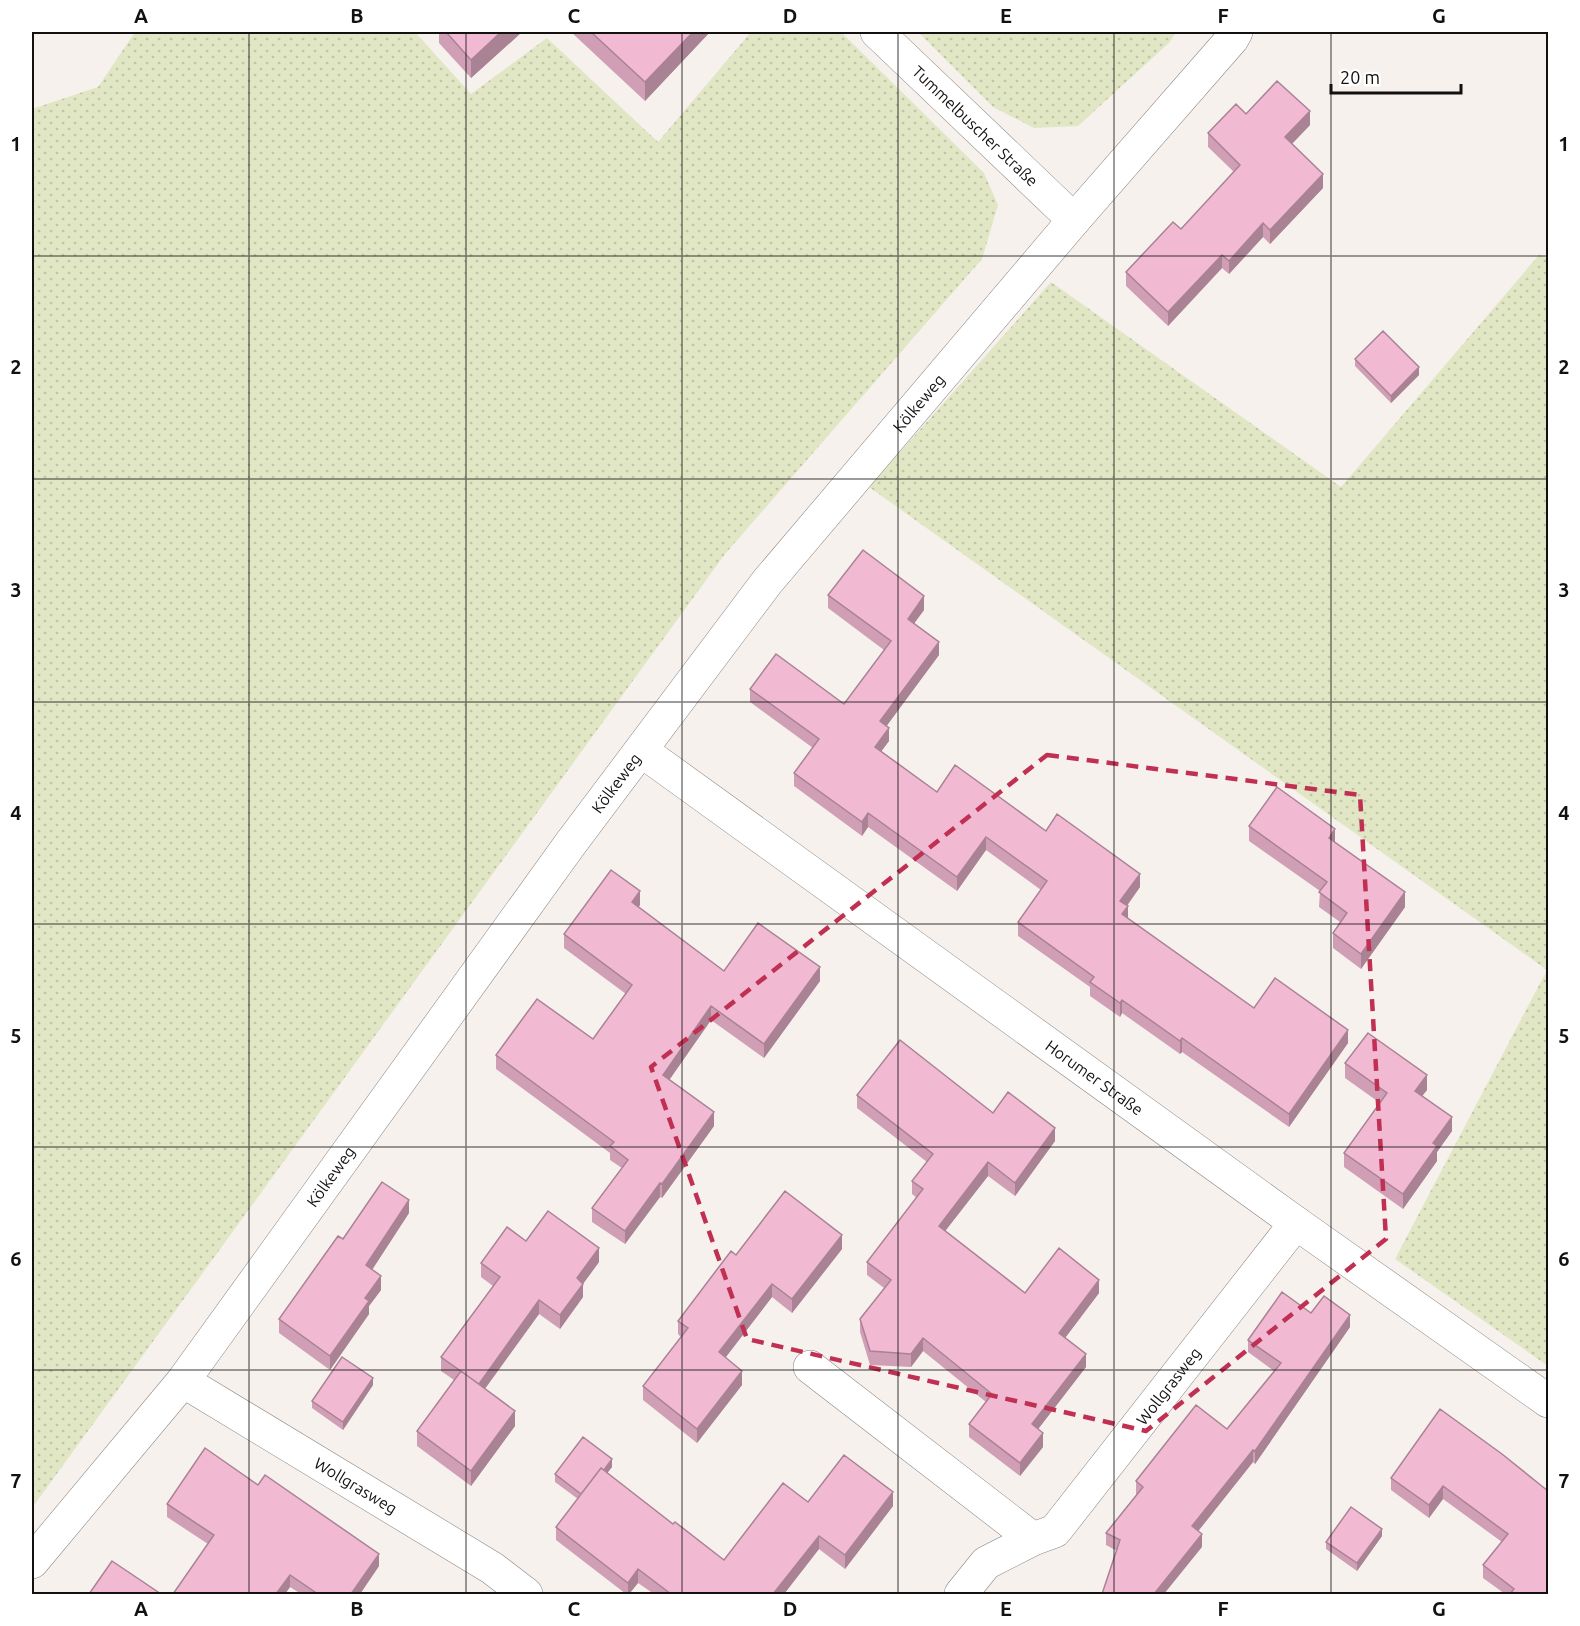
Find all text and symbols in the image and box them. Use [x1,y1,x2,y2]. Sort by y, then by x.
text: A [134,4,148,27]
text: B [350,4,364,27]
text: C [568,4,581,27]
text: D [783,4,797,27]
text: E [1000,4,1012,27]
text: F [1217,4,1229,27]
text: G [1432,4,1446,27]
scale bar [1331,57,1462,95]
street label: Tummelbuscher Straße [909,62,1042,190]
text: 20 m [1340,67,1380,87]
text: 1 [10,132,22,155]
text: 1 [1558,132,1570,155]
text: 2 [10,355,22,378]
text: 2 [1558,355,1570,378]
street label: Kölkeweg [889,370,948,436]
text: 3 [10,578,22,601]
text: 3 [1558,578,1570,601]
street label: Kölkeweg [588,750,644,817]
text: 4 [10,801,22,824]
text: 4 [1558,801,1570,824]
text: 5 [10,1024,22,1047]
text: 5 [1558,1024,1570,1047]
street label: Horumer Straße [1042,1036,1147,1119]
street label: Kölkeweg [303,1143,358,1210]
text: 6 [10,1247,22,1270]
text: 6 [1558,1247,1570,1270]
street label: Wollgrasweg [1133,1344,1204,1428]
street label: Wollgrasweg [311,1454,400,1517]
text: 7 [10,1469,22,1492]
text: 7 [1558,1469,1570,1492]
text: A [134,1597,148,1620]
text: B [350,1597,364,1620]
text: C [568,1597,581,1620]
text: D [783,1597,797,1620]
text: E [1000,1597,1012,1620]
text: F [1217,1597,1229,1620]
text: G [1432,1597,1446,1620]

